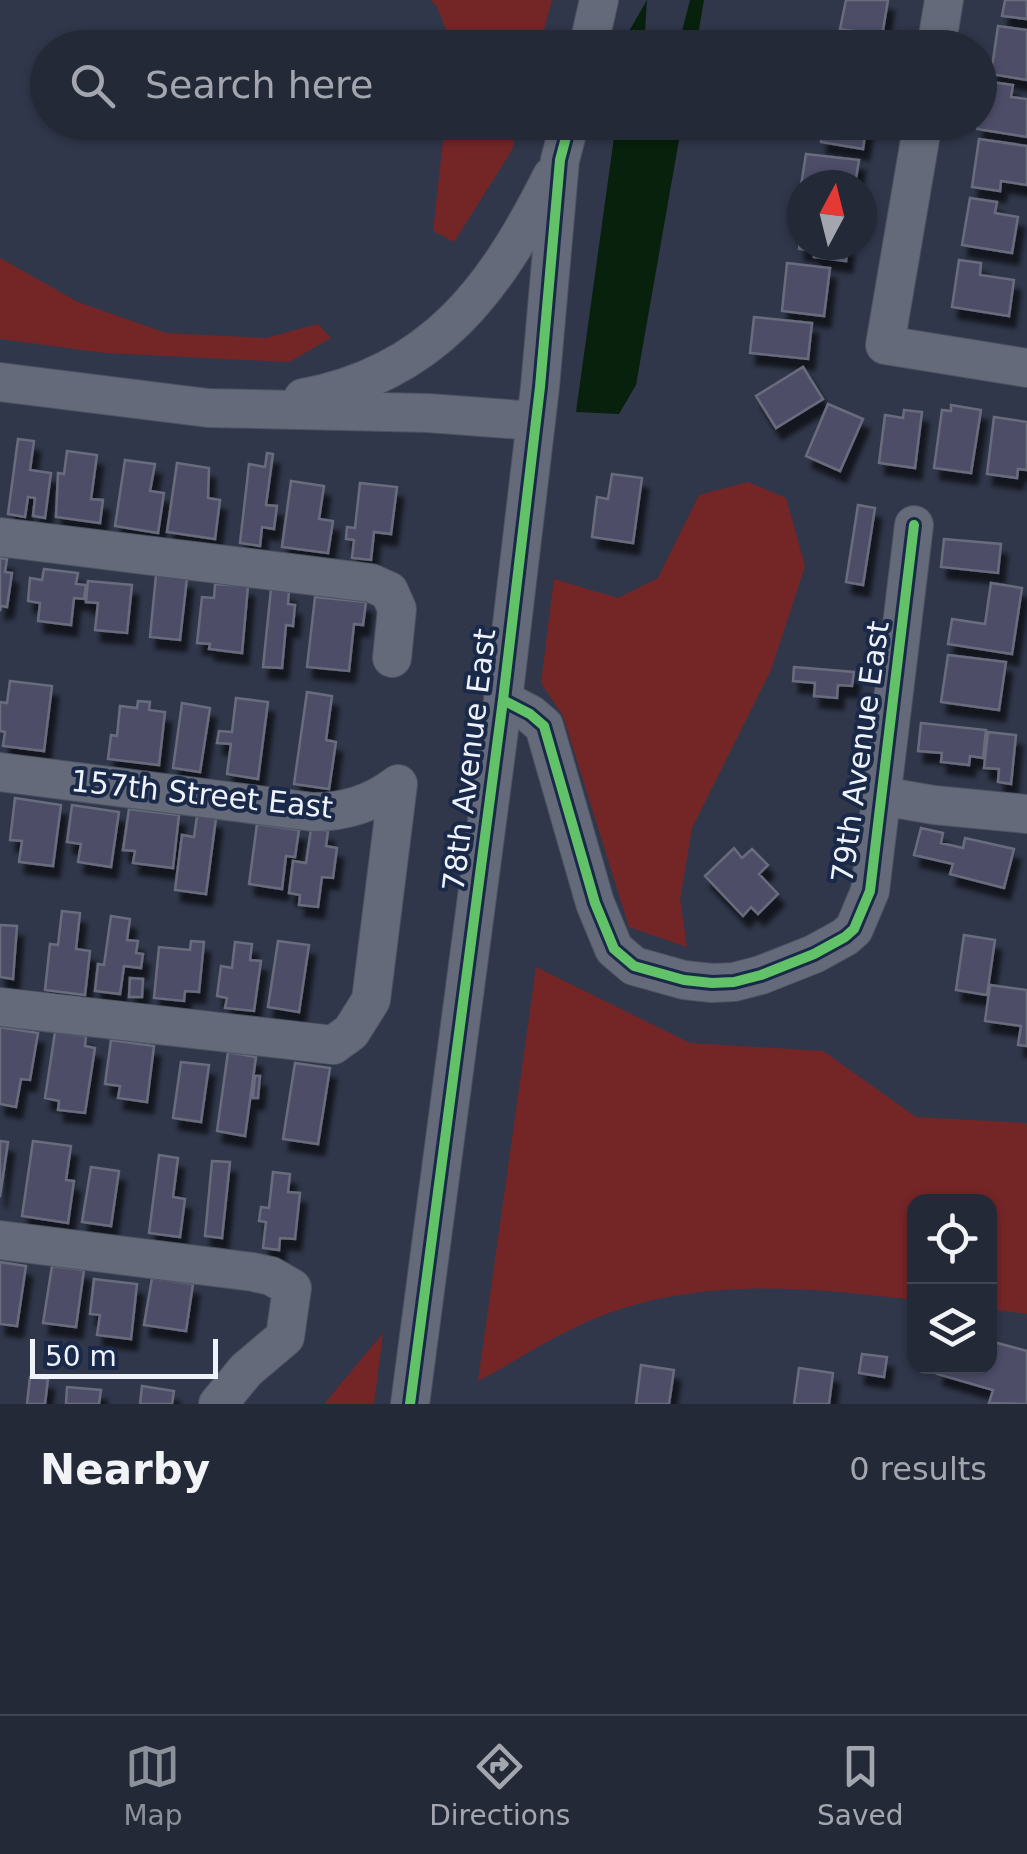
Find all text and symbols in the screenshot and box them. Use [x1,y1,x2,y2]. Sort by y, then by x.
search box [30,30,997,140]
icon: search [65,58,120,113]
text: Search here [145,63,373,107]
north arrow [787,170,877,260]
street label: 79th Avenue East [824,619,896,885]
street label: 78th Avenue East [436,627,502,893]
street label: 157th Street East [69,763,335,825]
map controls [907,1194,997,1374]
button: locate [907,1194,997,1284]
button: layers [907,1284,997,1374]
scale bar [30,1334,218,1378]
text: 50 m [45,1340,117,1373]
text: Nearby [40,1445,210,1494]
text: 0 results [849,1450,987,1488]
tab: Map [123,1739,182,1832]
tab: Directions [429,1739,570,1832]
tab: Saved [817,1739,904,1832]

